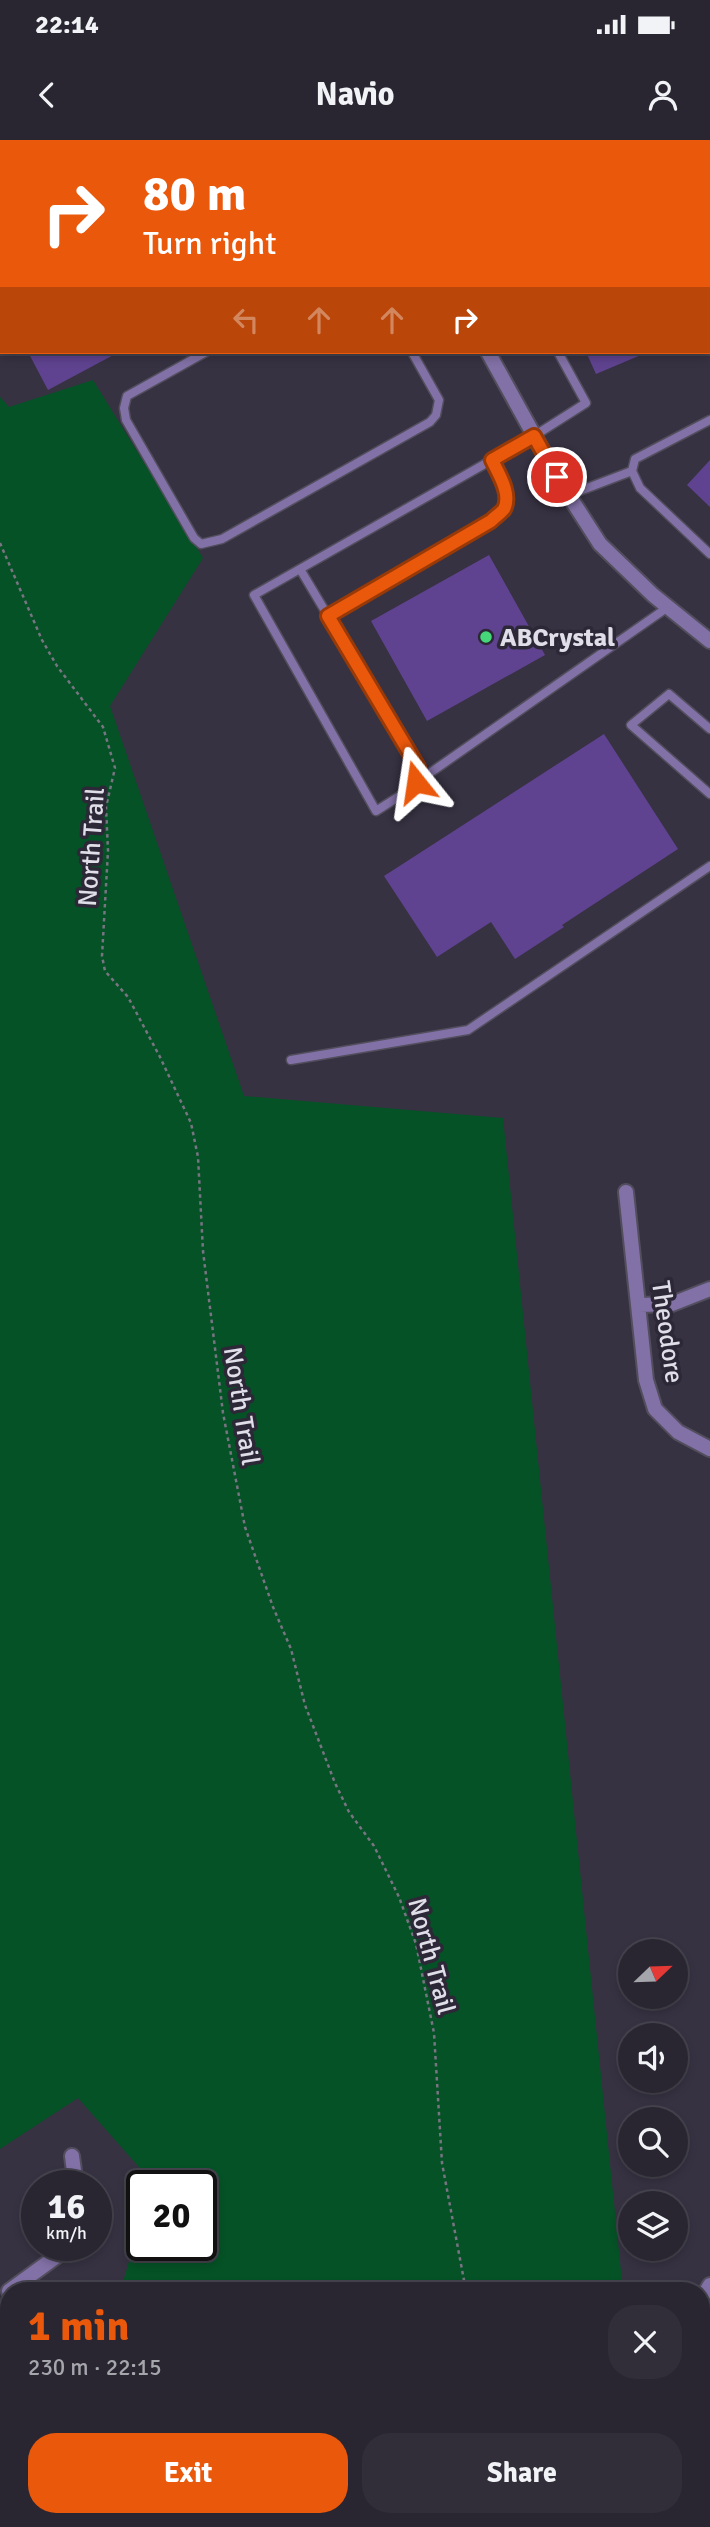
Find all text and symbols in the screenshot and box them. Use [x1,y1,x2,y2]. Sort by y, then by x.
text: 22:14 [35,9,99,41]
text: Navio [315,75,395,114]
icon: back [28,76,66,114]
icon: person [644,76,682,114]
text: 80 m [143,164,246,224]
icon: right [28,168,119,259]
text: Turn right [143,224,276,263]
icon: left [227,301,265,339]
icon: ahead [300,301,338,339]
icon: ahead [373,301,411,339]
icon: right [446,301,484,339]
pin [527,447,587,507]
icon: arrive [538,458,576,496]
place label: ABCrystal [500,622,615,654]
marker: ABCrystal [478,629,494,645]
position arrow [379,745,453,819]
street label: North Trail [72,787,112,908]
street label: Theodore [644,1279,690,1385]
street label: North Trail [216,1345,266,1467]
street label: North Trail [400,1895,462,2018]
north arrow [618,1939,688,2009]
map controls [618,1939,688,2261]
button: sound [618,2023,688,2093]
button: search [618,2107,688,2177]
speed limit sign: 20 [126,2170,217,2261]
text: 16 [48,2185,85,2228]
button: layers [618,2191,688,2261]
text: km/h [46,2222,87,2244]
text: 1 min [28,2301,129,2352]
button: close [608,2305,682,2379]
text: 230 m · 22:15 [28,2353,162,2382]
button: Exit [28,2433,348,2513]
button: Share [362,2433,682,2513]

